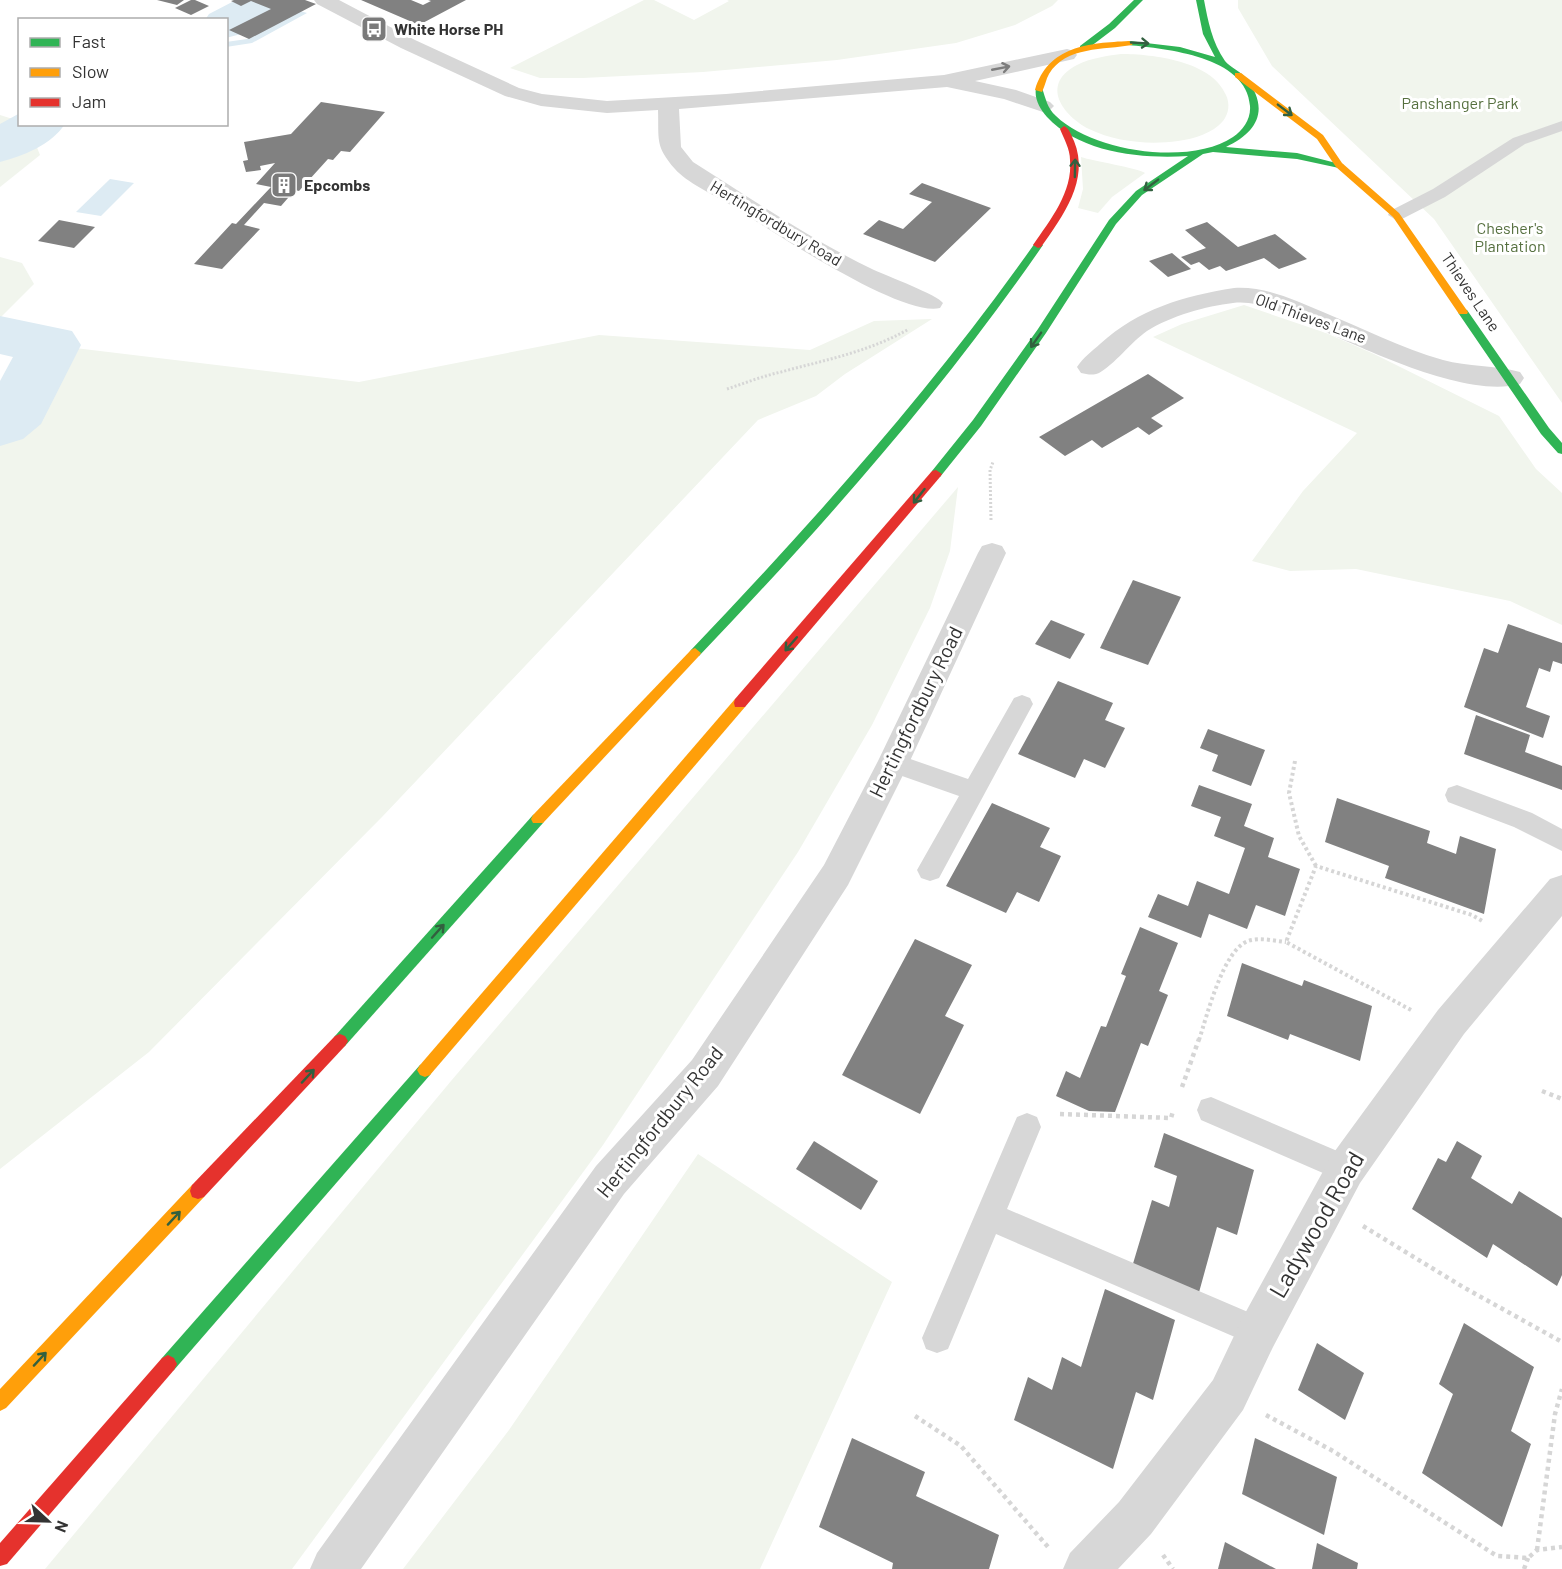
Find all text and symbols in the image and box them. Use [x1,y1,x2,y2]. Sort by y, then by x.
bus stop icon: White Horse PH [359,14,389,44]
legend [18,18,228,126]
place label: White Horse PH [394,19,503,38]
text: Fast [72,30,106,52]
one-way arrow [1129,38,1149,49]
text: Slow [72,60,109,82]
one-way arrow [991,62,1010,73]
text: Jam [72,90,106,112]
park label: Panshanger Park [1402,93,1518,112]
one-way arrow [1277,104,1293,116]
one-way arrow [1069,159,1081,179]
building icon: Epcombs [269,170,299,200]
place label: Epcombs [304,175,370,194]
street label: Hertingfordbury Road [707,176,845,269]
one-way arrow [1143,178,1159,191]
park label: Chesher's Plantation [1474,218,1546,255]
street label: Thieves Lane [1438,249,1505,335]
street label: Old Thieves Lane [1253,289,1369,346]
one-way arrow [1030,332,1042,348]
one-way arrow [912,488,925,504]
street label: Hertingfordbury Road [863,622,967,801]
one-way arrow [784,636,798,651]
one-way arrow [431,924,445,939]
street label: Hertingfordbury Road [591,1041,727,1202]
one-way arrow [300,1068,315,1083]
street label: Ladywood Road [1262,1146,1369,1303]
one-way arrow [167,1210,181,1225]
one-way arrow [33,1352,47,1367]
north arrow [18,1491,78,1551]
text: N [52,1518,73,1535]

